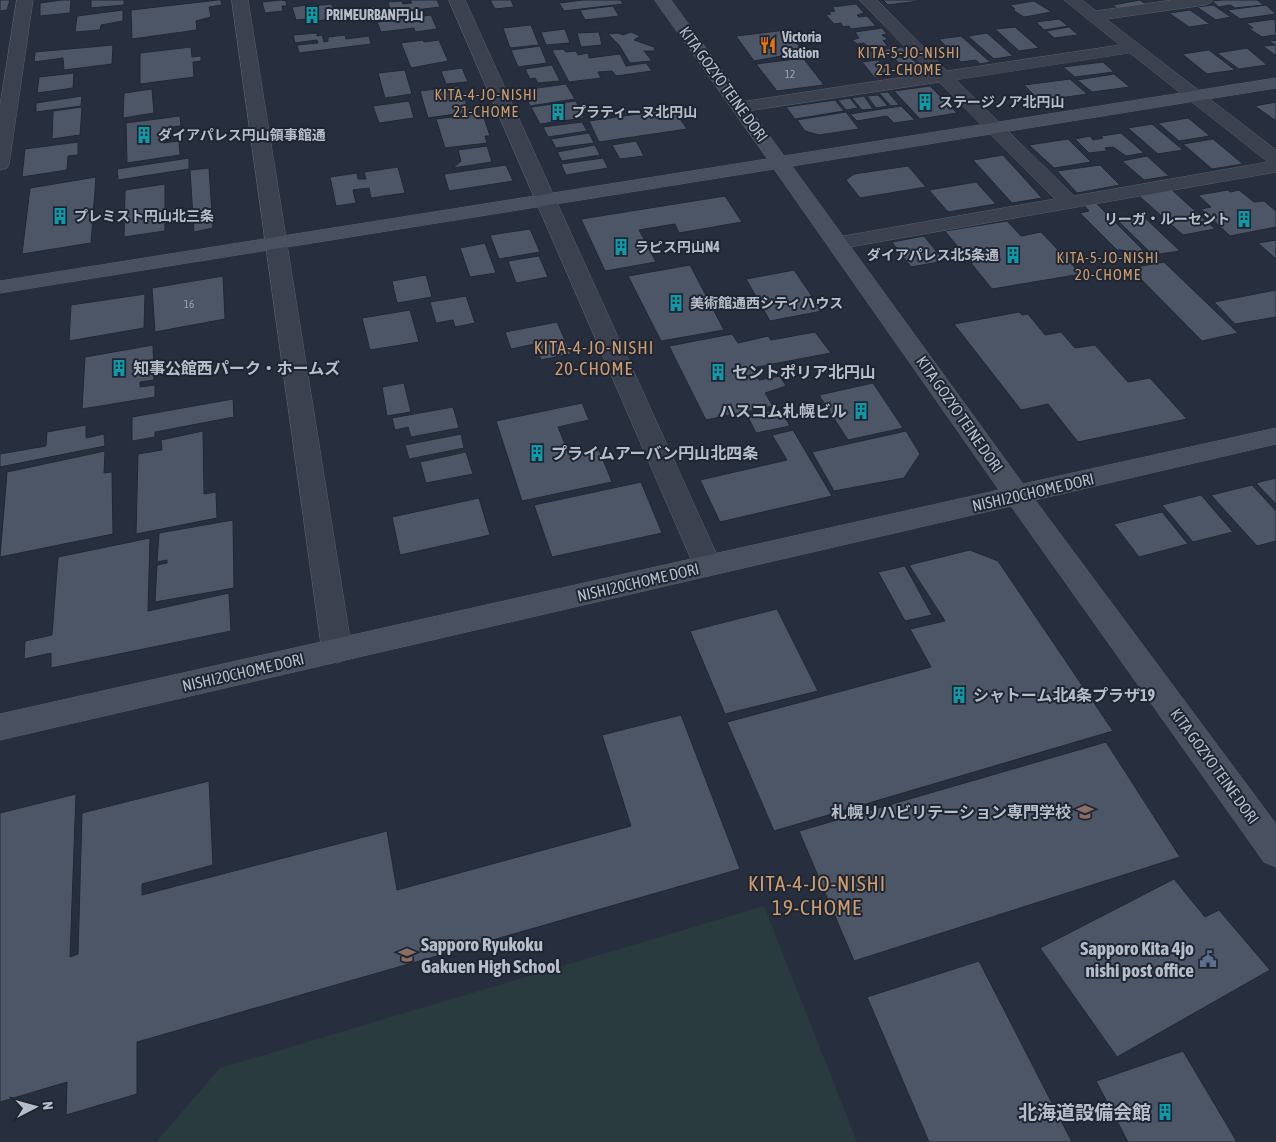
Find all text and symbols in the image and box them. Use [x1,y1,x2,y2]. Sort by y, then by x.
building icon: PRIMEURBAN円山 [302,5,322,25]
place label: PRIMEURBAN円山 [326,7,424,23]
street label: KITA GOZYO TEINE DORI [676,23,772,145]
place label: Victoria Station [781,29,822,61]
restaurant icon: Victoria Station [758,35,778,55]
district label: KITA-5-JO-NISHI 21-CHOME [858,44,960,78]
house number: 12 [785,68,795,80]
district label: KITA-4-JO-NISHI 21-CHOME [435,86,537,120]
building icon: ステージノア北円山 [915,92,935,112]
place label: ステージノア北円山 [939,94,1064,110]
building icon: プラティーヌ北円山 [548,102,568,122]
place label: プラティーヌ北円山 [572,104,697,120]
building icon: ダイアパレス円山領事館通 [134,125,154,145]
place label: ダイアパレス円山領事館通 [158,127,326,143]
building icon: プレミスト円山北三条 [50,206,70,226]
place label: プレミスト円山北三条 [74,208,214,224]
building icon: リーガ・ルーセント [1234,209,1254,229]
place label: リーガ・ルーセント [1104,211,1230,227]
building icon: ラピス円山N4 [611,237,631,257]
place label: ラピス円山N4 [635,239,720,255]
building icon: ダイアパレス北5条通 [1003,245,1023,265]
place label: ダイアパレス北5条通 [867,247,999,263]
district label: KITA-5-JO-NISHI 20-CHOME [1057,249,1159,283]
building icon: 美術館通西シティハウス [666,293,686,313]
place label: 美術館通西シティハウス [690,295,843,311]
house number: 16 [184,298,194,310]
district label: KITA-4-JO-NISHI 20-CHOME [534,337,654,379]
street label: KITA GOZYO TEINE DORI [913,352,1007,476]
building icon: 知事公館西パーク・ホームズ [109,358,129,378]
place label: 知事公館西パーク・ホームズ [133,359,340,377]
building icon: セントポリア北円山 [708,362,728,382]
place label: セントポリア北円山 [732,363,876,381]
building icon: ハスコム札幌ビル [851,401,871,421]
place label: ハスコム札幌ビル [719,402,847,420]
building icon: プライムアーバン円山北四条 [527,443,547,463]
place label: プライムアーバン円山北四条 [551,444,758,462]
street label: NISHI20CHOME DORI [970,469,1096,515]
street label: NISHI20CHOME DORI [575,559,701,605]
street label: NISHI20CHOME DORI [180,649,306,695]
building icon: シャトーム北4条プラザ19 [949,685,969,705]
place label: シャトーム北4条プラザ19 [973,686,1156,704]
street label: KITA GOZYO TEINE DORI [1167,705,1263,827]
school or university icon: 札幌リハビリテーション専門学校 [1075,802,1095,822]
place label: 札幌リハビリテーション専門学校 [831,803,1071,821]
district label: KITA-4-JO-NISHI 19-CHOME [748,871,886,919]
place label: Sapporo Ryukoku Gakuen High School [421,933,561,977]
place label: Sapporo Kita 4jo nishi post office [1080,937,1194,981]
school or university icon: Sapporo Ryukoku Gakuen High School [397,945,417,965]
public building icon: Sapporo Kita 4jo nishi post office [1198,949,1218,969]
north arrow [10,1082,60,1132]
text: N [40,1101,56,1111]
place label: 北海道設備会館 [1018,1101,1151,1123]
building icon: 北海道設備会館 [1155,1102,1175,1122]

